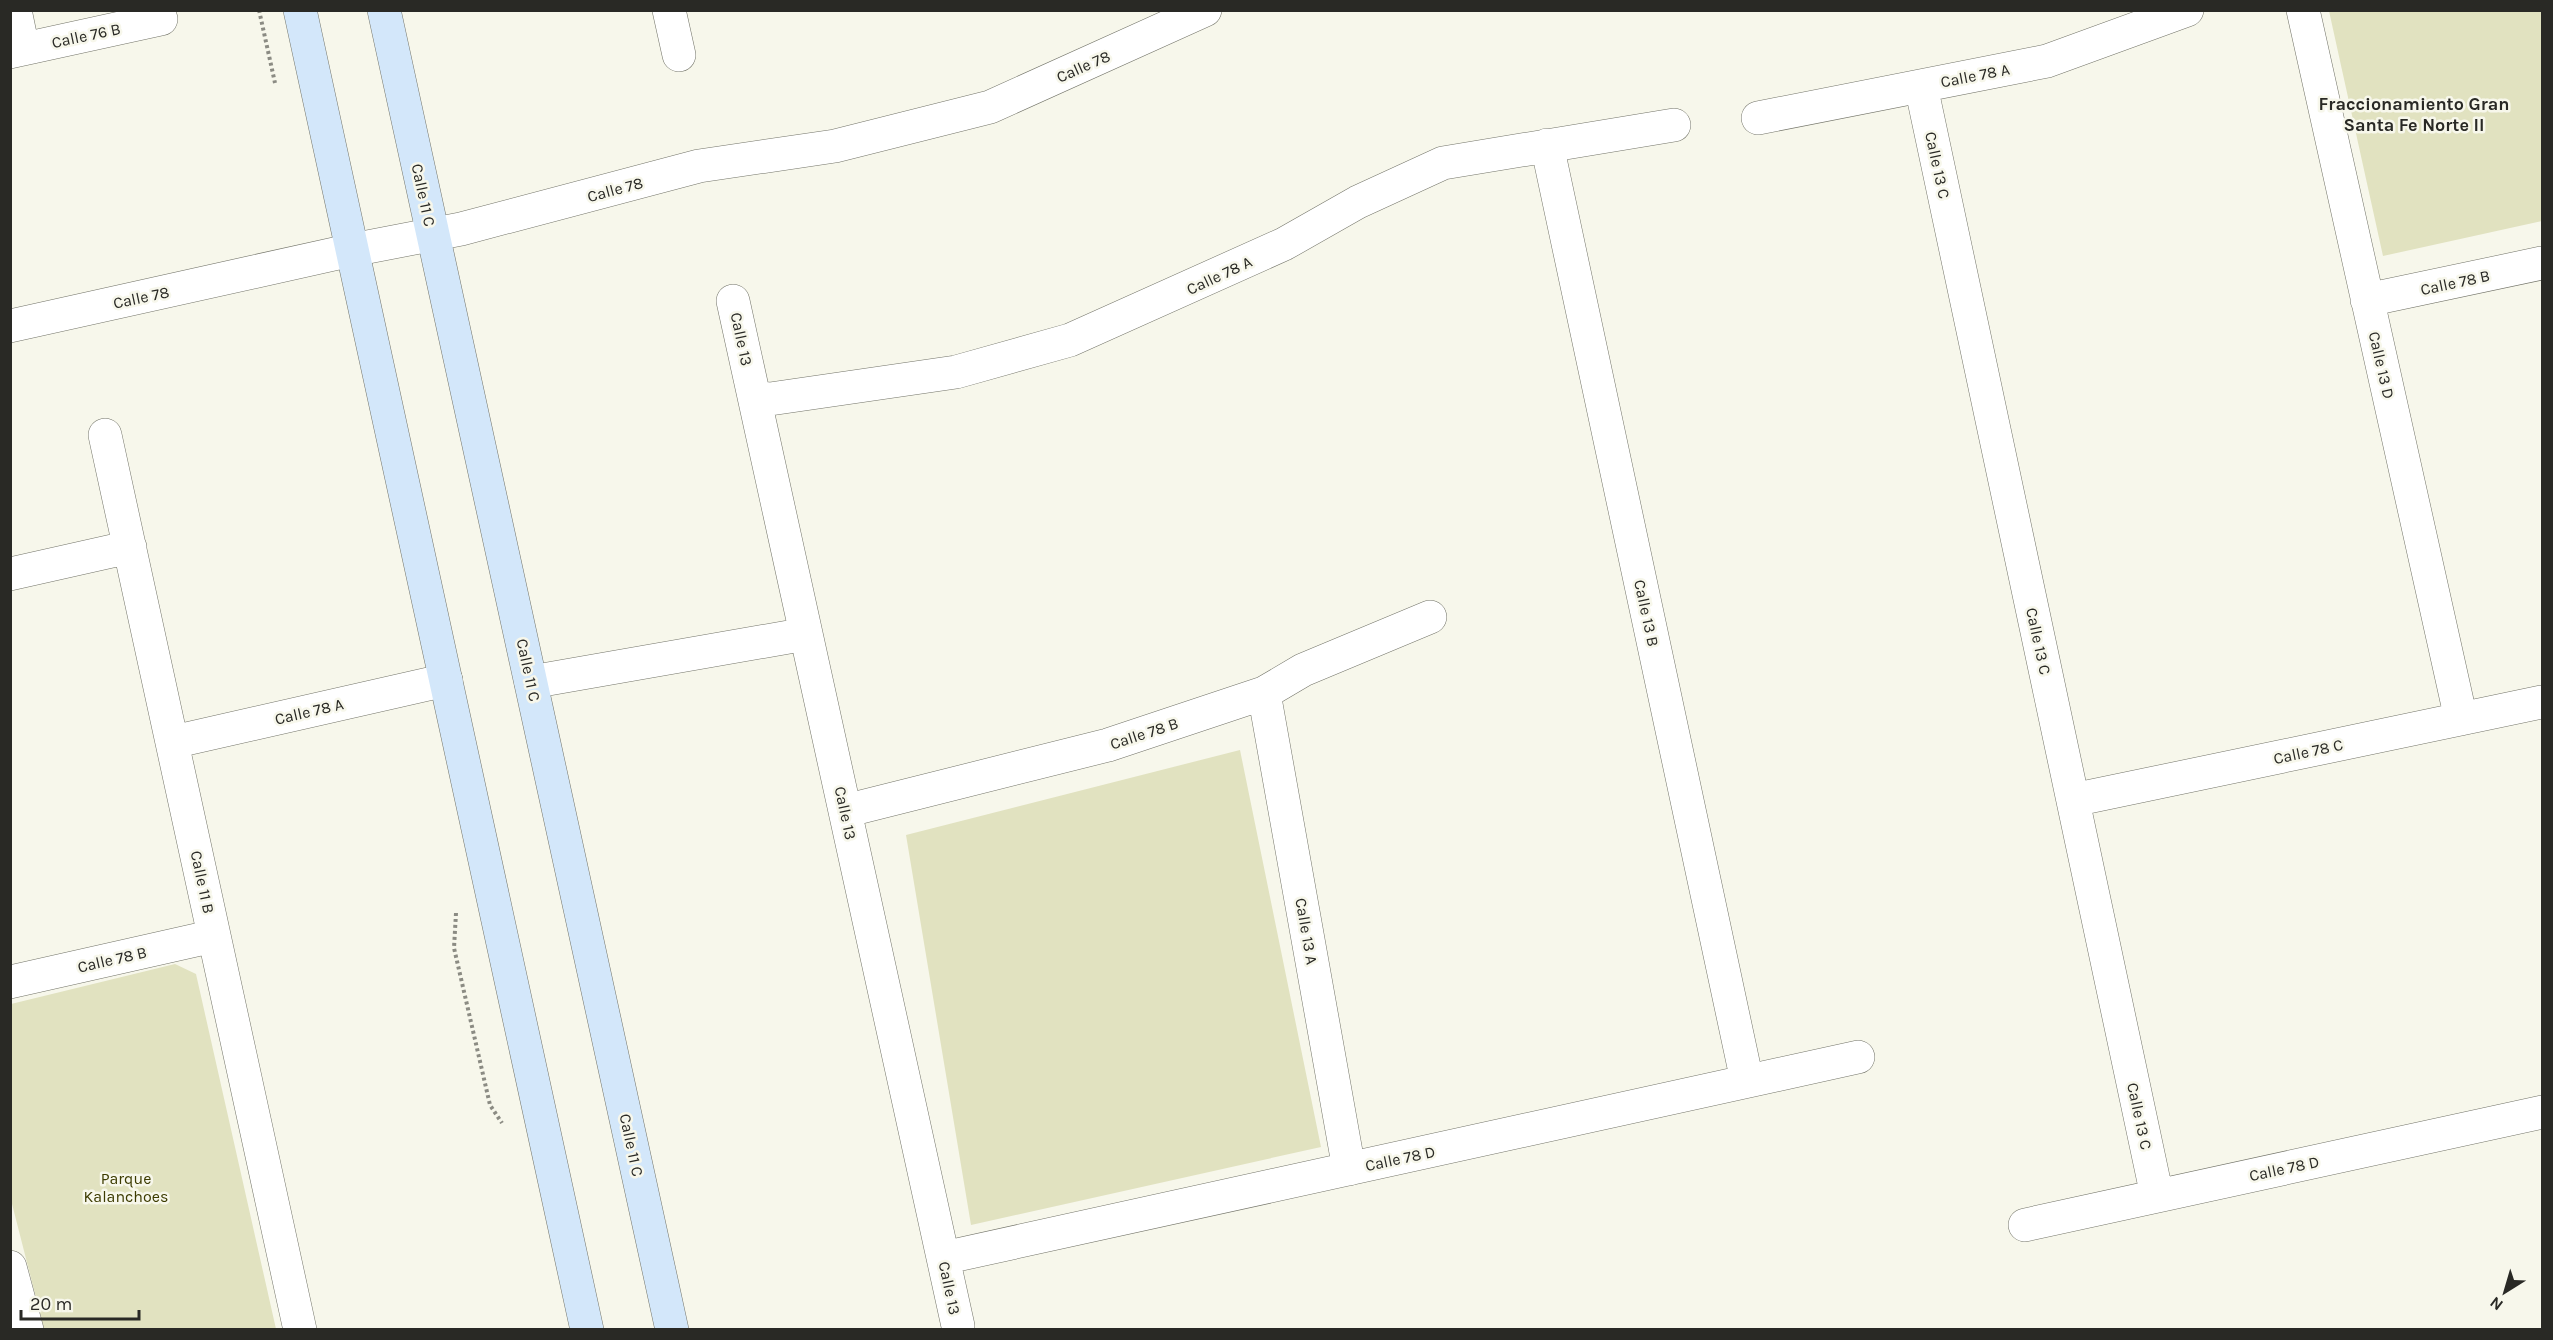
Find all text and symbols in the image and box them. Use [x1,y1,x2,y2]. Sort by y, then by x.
street label: Calle 76 B [50,19,122,52]
street label: Calle 78 [1053,46,1113,87]
street label: Calle 78 A [1939,59,2011,91]
district label: Fraccionamiento Gran Santa Fe Norte II [2319,93,2509,136]
street label: Calle 13 C [1921,130,1954,200]
street label: Calle 11 C [408,162,439,228]
street label: Calle 78 [585,173,645,206]
street label: Calle 78 A [1184,252,1255,299]
street label: Calle 78 B [2419,266,2492,299]
street label: Calle 78 [111,282,171,313]
street label: Calle 13 [727,311,756,368]
street label: Calle 13 D [2365,330,2398,401]
street label: Calle 13 B [1630,578,1663,648]
street label: Calle 13 C [2022,606,2055,676]
street label: Calle 11 C [513,637,544,703]
street label: Calle 78 A [273,694,345,729]
street label: Calle 78 B [1108,714,1181,753]
street label: Calle 78 C [2272,735,2345,768]
street label: Calle 13 [831,785,860,842]
street label: Calle 11 B [187,849,218,915]
street label: Calle 13 A [1291,896,1322,966]
street label: Calle 78 B [76,942,149,977]
street label: Calle 13 C [2123,1081,2156,1151]
street label: Calle 11 C [616,1112,647,1178]
street label: Calle 78 D [1363,1142,1437,1175]
street label: Calle 78 D [2247,1152,2321,1185]
park label: Parque Kalanchoes [84,1169,168,1206]
street label: Calle 13 [935,1260,964,1317]
north arrow [2475,1262,2535,1322]
scale bar [21,1283,140,1321]
text: 20 m [30,1293,72,1315]
text: N [2486,1293,2507,1315]

